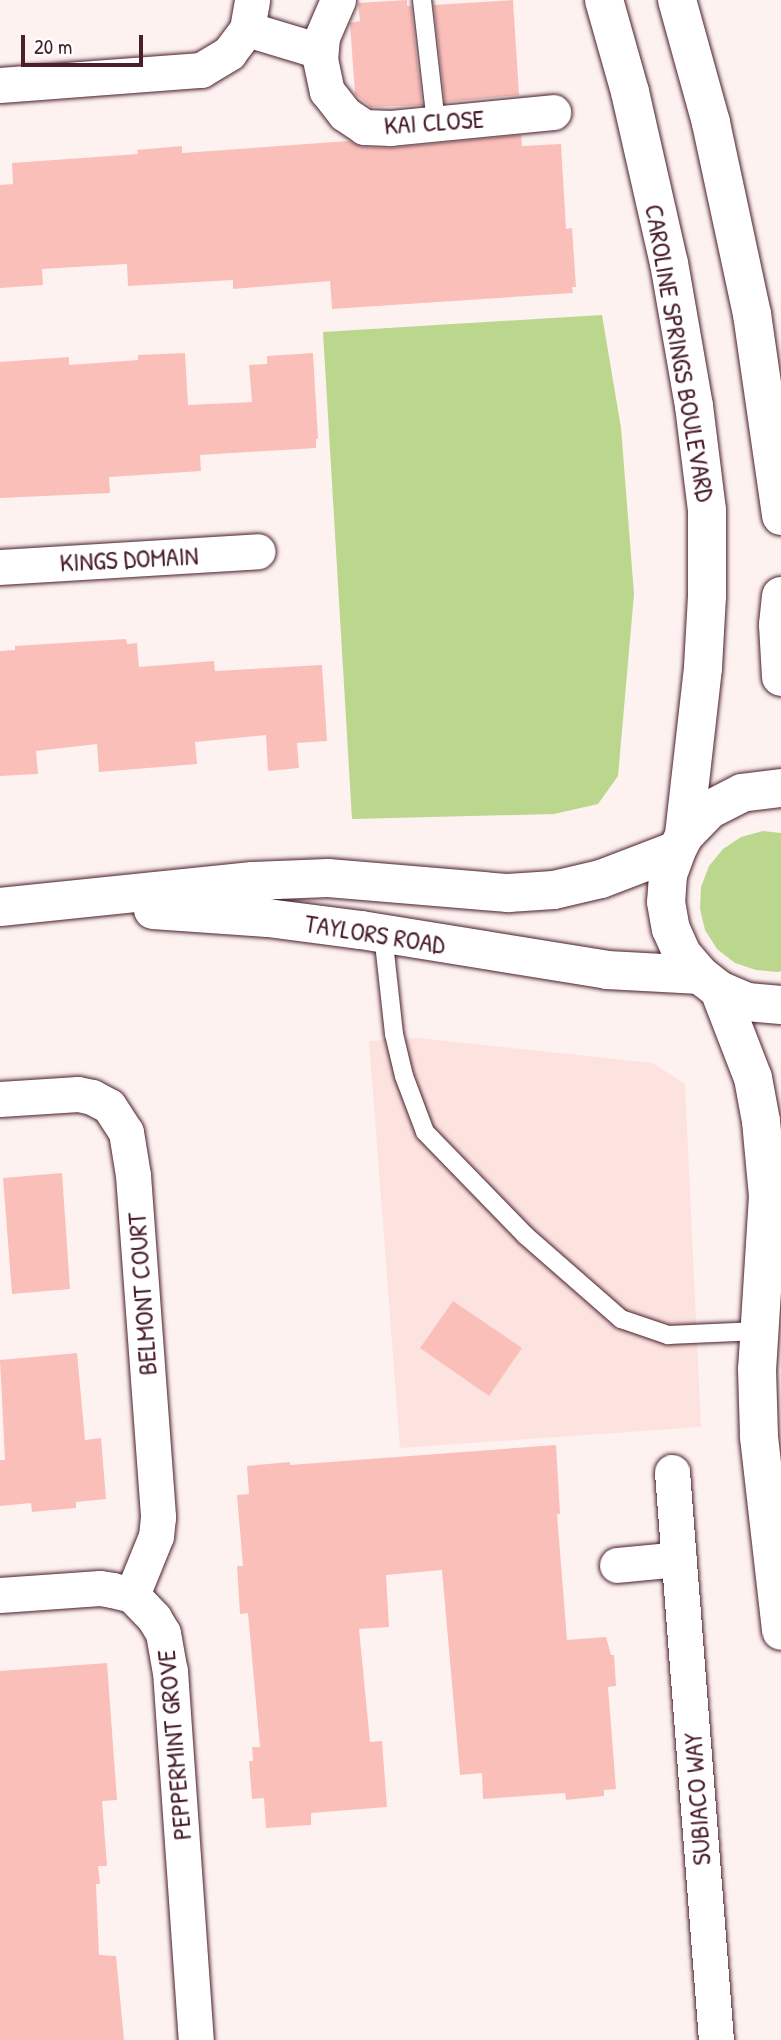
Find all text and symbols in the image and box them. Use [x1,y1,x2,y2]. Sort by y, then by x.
scale bar [24,21,147,65]
text: 20 m [34,32,72,61]
street label: KAI CLOSE [383,103,485,141]
street label: CAROLINE SPRINGS BOULEVARD [638,202,722,504]
street label: KINGS DOMAIN [59,540,199,578]
street label: TAYLORS ROAD [303,908,447,960]
street label: BELMONT COURT [121,1211,163,1377]
street label: PEPPERMINT GROVE [150,1649,198,1841]
street label: SUBIACO WAY [677,1732,717,1866]

